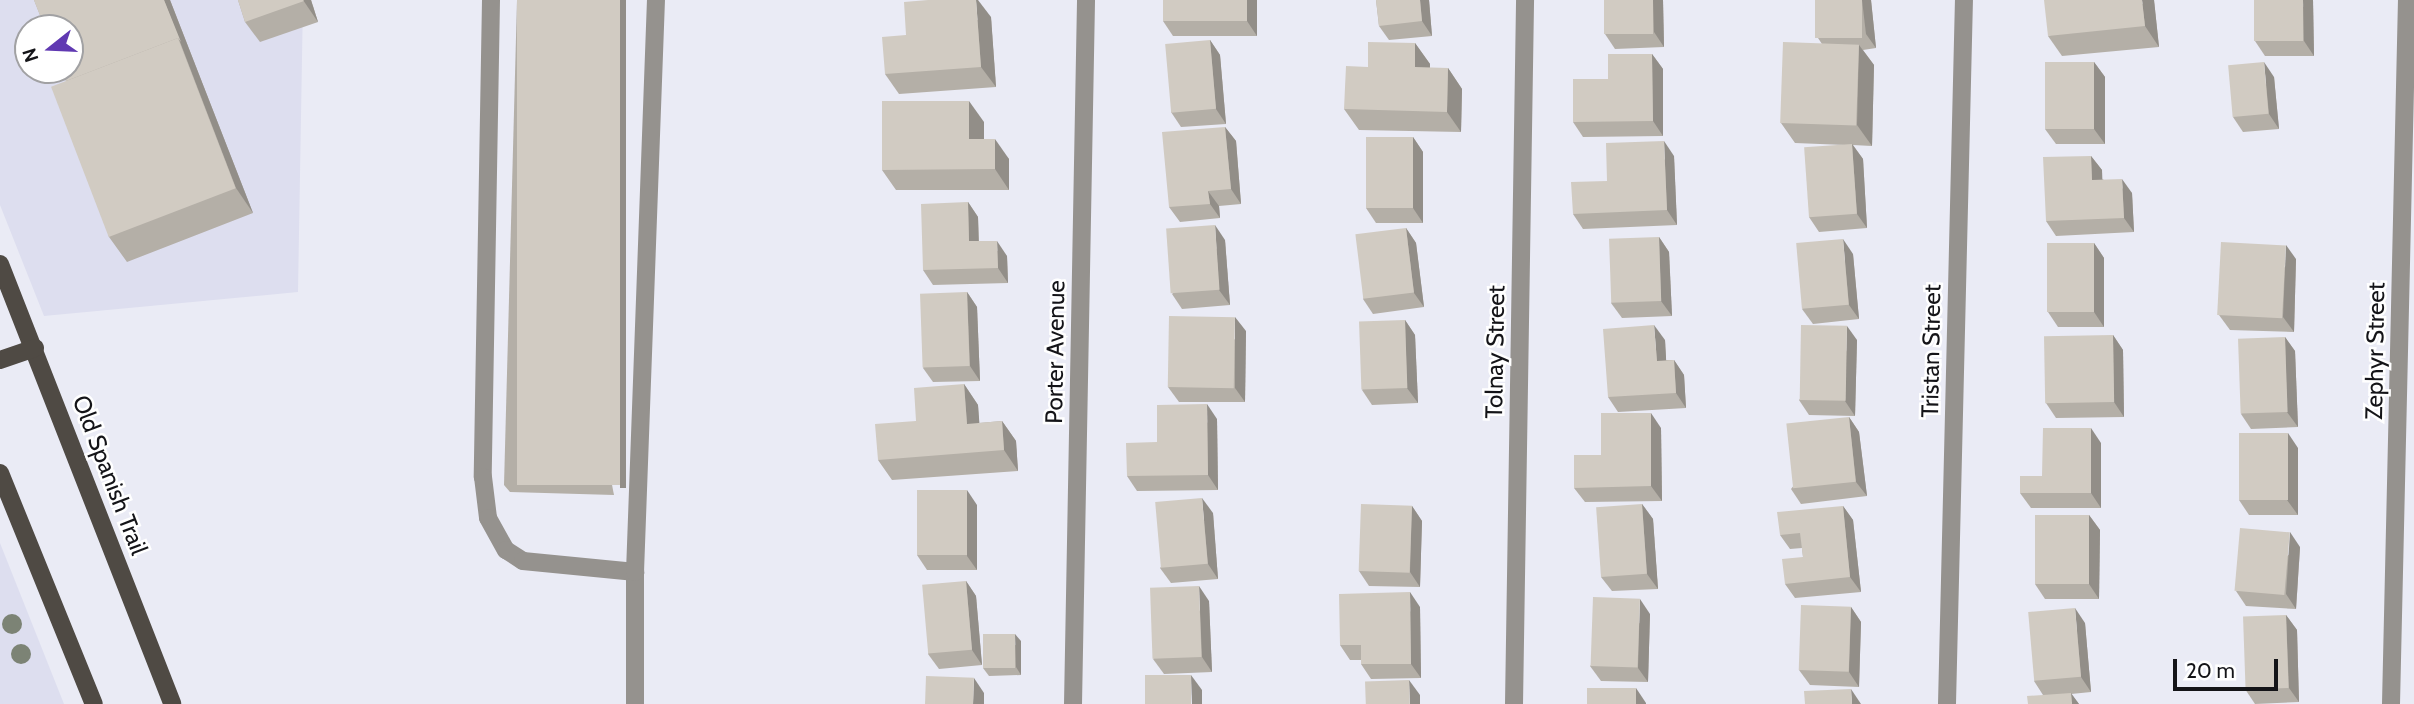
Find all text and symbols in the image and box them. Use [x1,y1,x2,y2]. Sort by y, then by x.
north arrow [14,14,84,84]
text: N [17,45,43,65]
street label: Porter Avenue [1039,280,1071,424]
street label: Zephyr Street [2359,282,2391,420]
street label: Tristan Street [1915,284,1947,418]
street label: Tolnay Street [1479,285,1511,419]
street label: Old Spanish Trail [66,391,154,559]
scale bar [2176,644,2281,688]
text: 20 m [2186,658,2235,683]

